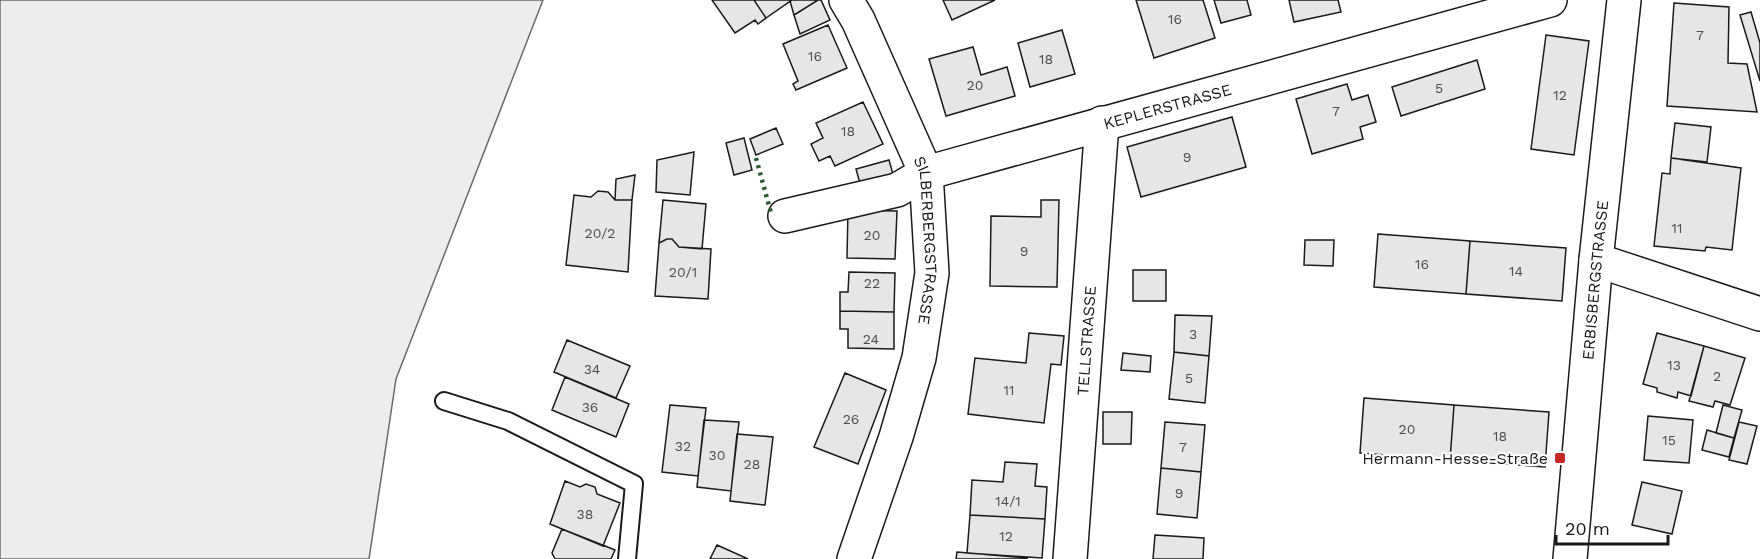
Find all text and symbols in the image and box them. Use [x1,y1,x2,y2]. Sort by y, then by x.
house number: 16 [1168,11,1182,27]
house number: 7 [1696,27,1704,43]
house number: 16 [808,48,822,64]
house number: 18 [1039,51,1053,67]
house number: 20 [967,77,983,93]
street label: KEPLERSTRASSE [1101,79,1234,133]
house number: 5 [1435,80,1443,96]
house number: 12 [1553,87,1567,103]
house number: 7 [1332,103,1340,119]
house number: 18 [841,123,855,139]
house number: 9 [1183,149,1191,165]
street label: SILBERBERGSTRASSE [910,153,942,326]
street label: ERBISBERGSTRASSE [1578,199,1612,361]
house number: 11 [1672,220,1682,236]
house number: 20/2 [585,225,615,241]
house number: 20 [864,227,880,243]
house number: 9 [1020,243,1028,259]
house number: 16 [1415,256,1429,272]
house number: 14 [1509,263,1523,279]
house number: 20/1 [669,264,697,280]
house number: 22 [864,275,880,291]
street label: TELLSTRASSE [1073,285,1100,396]
house number: 3 [1189,326,1197,342]
house number: 24 [863,331,879,347]
house number: 13 [1667,357,1681,373]
house number: 34 [584,361,600,377]
house number: 2 [1713,368,1721,384]
house number: 5 [1185,370,1193,386]
house number: 11 [1004,382,1014,398]
house number: 36 [582,399,598,415]
house number: 26 [843,411,859,427]
house number: 20 [1399,421,1415,437]
house number: 18 [1493,428,1507,444]
house number: 15 [1662,432,1676,448]
house number: 32 [675,438,691,454]
house number: 7 [1179,439,1187,455]
house number: 30 [709,447,725,463]
place label: Hermann-Hesse-Straße [1362,449,1548,468]
marker: Hermann-Hesse-Straße [1553,451,1567,465]
house number: 28 [744,456,760,472]
house number: 9 [1175,485,1183,501]
house number: 14/1 [995,493,1021,509]
house number: 38 [577,506,593,522]
scale bar [1556,508,1668,546]
text: 20 m [1565,518,1610,539]
house number: 12 [999,528,1013,544]

